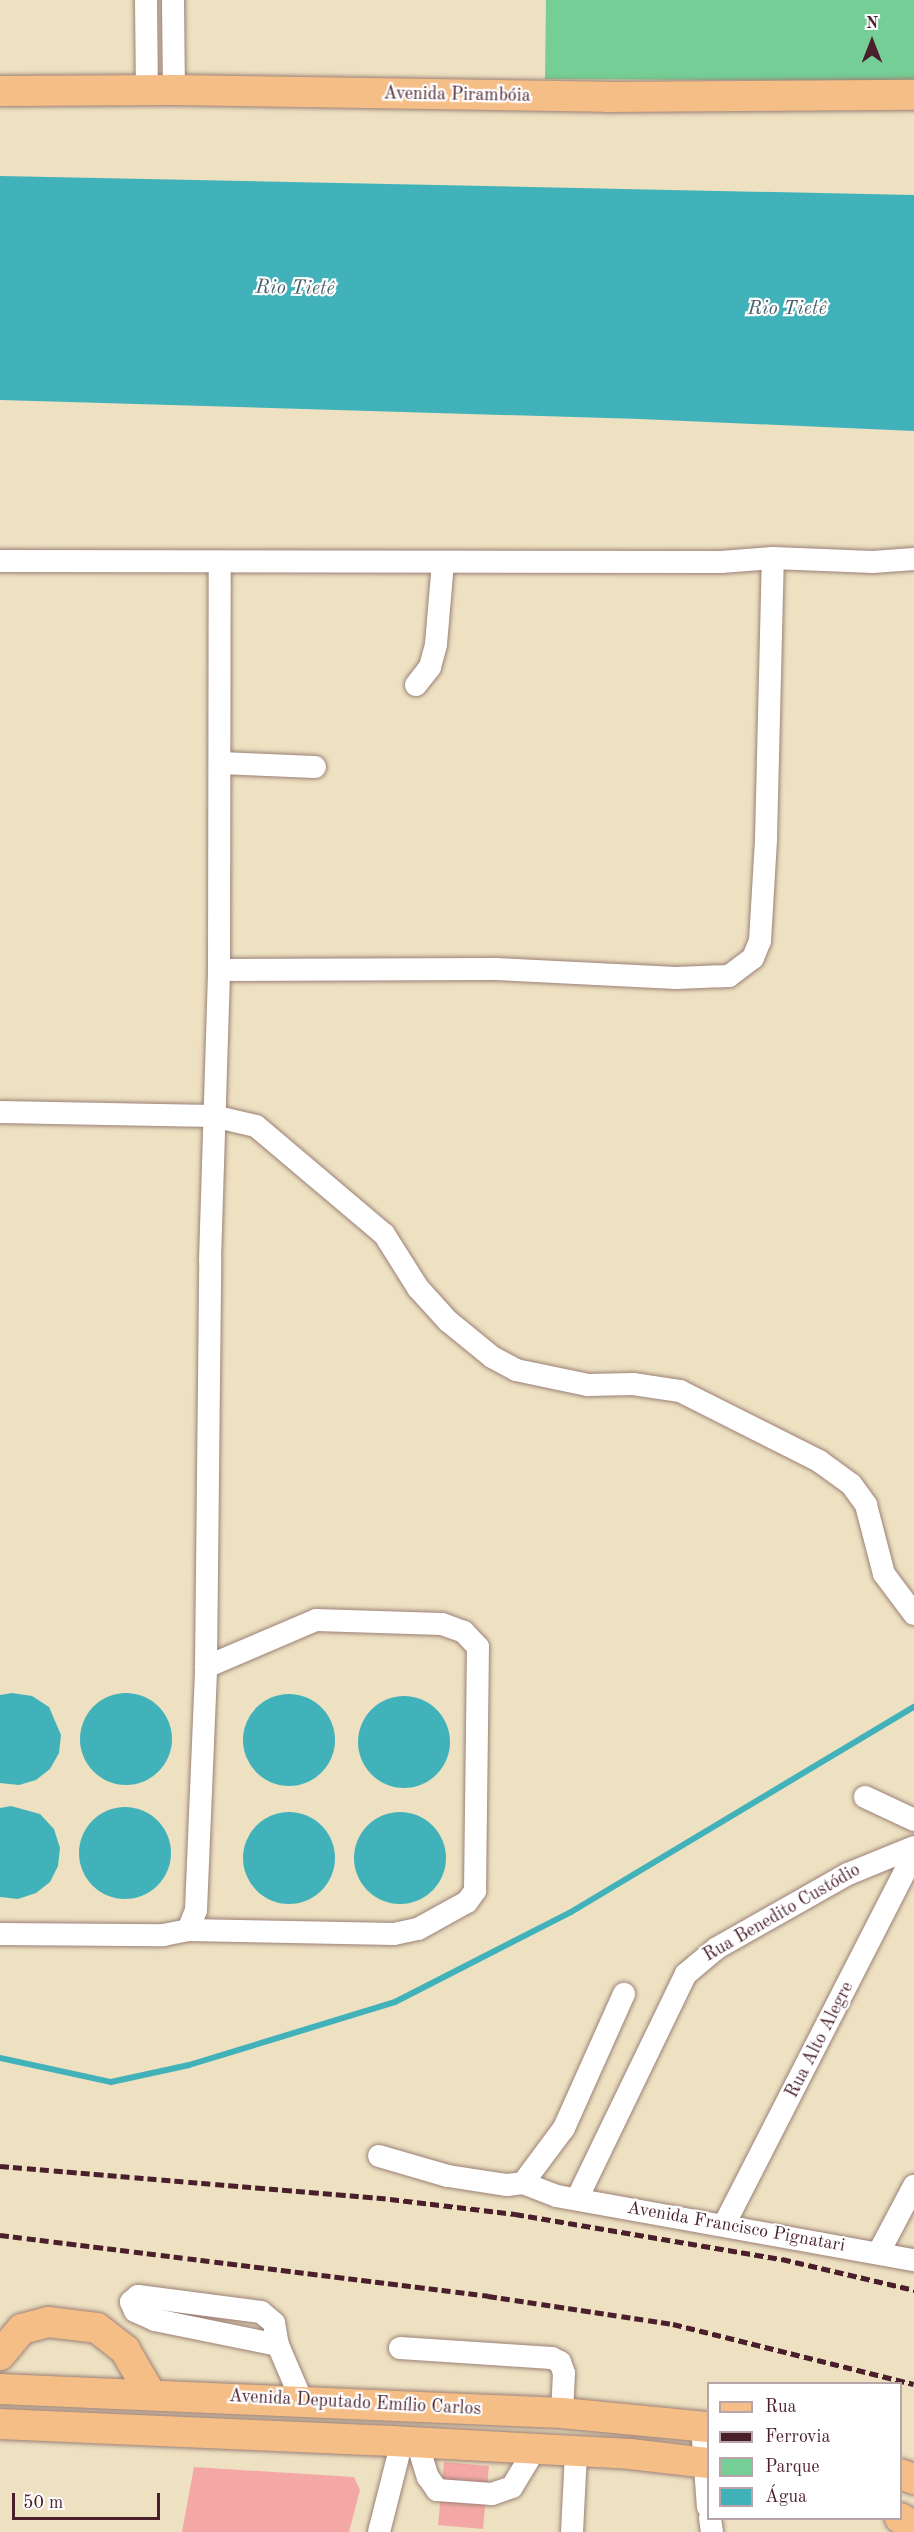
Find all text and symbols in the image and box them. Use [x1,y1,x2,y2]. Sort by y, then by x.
north arrow [842,12,902,72]
text: N [866,16,878,32]
street label: Avenida Pirambóia [383,83,531,107]
water label: Rio Tietê [255,276,335,302]
water label: Rio Tietê [747,297,827,321]
street label: Rua Benedito Custódio [700,1859,864,1967]
street label: Rua Alto Alegre [781,1978,859,2102]
street label: Avenida Francisco Pignatari [625,2197,847,2257]
legend [707,2382,902,2520]
street label: Avenida Deputado Emílio Carlos [228,2386,482,2420]
text: Rua [765,2398,796,2416]
text: Ferrovia [765,2428,830,2446]
text: Parque [765,2458,820,2476]
scale bar [15,2481,164,2519]
text: Água [765,2488,807,2506]
text: 50 m [23,2494,63,2512]

